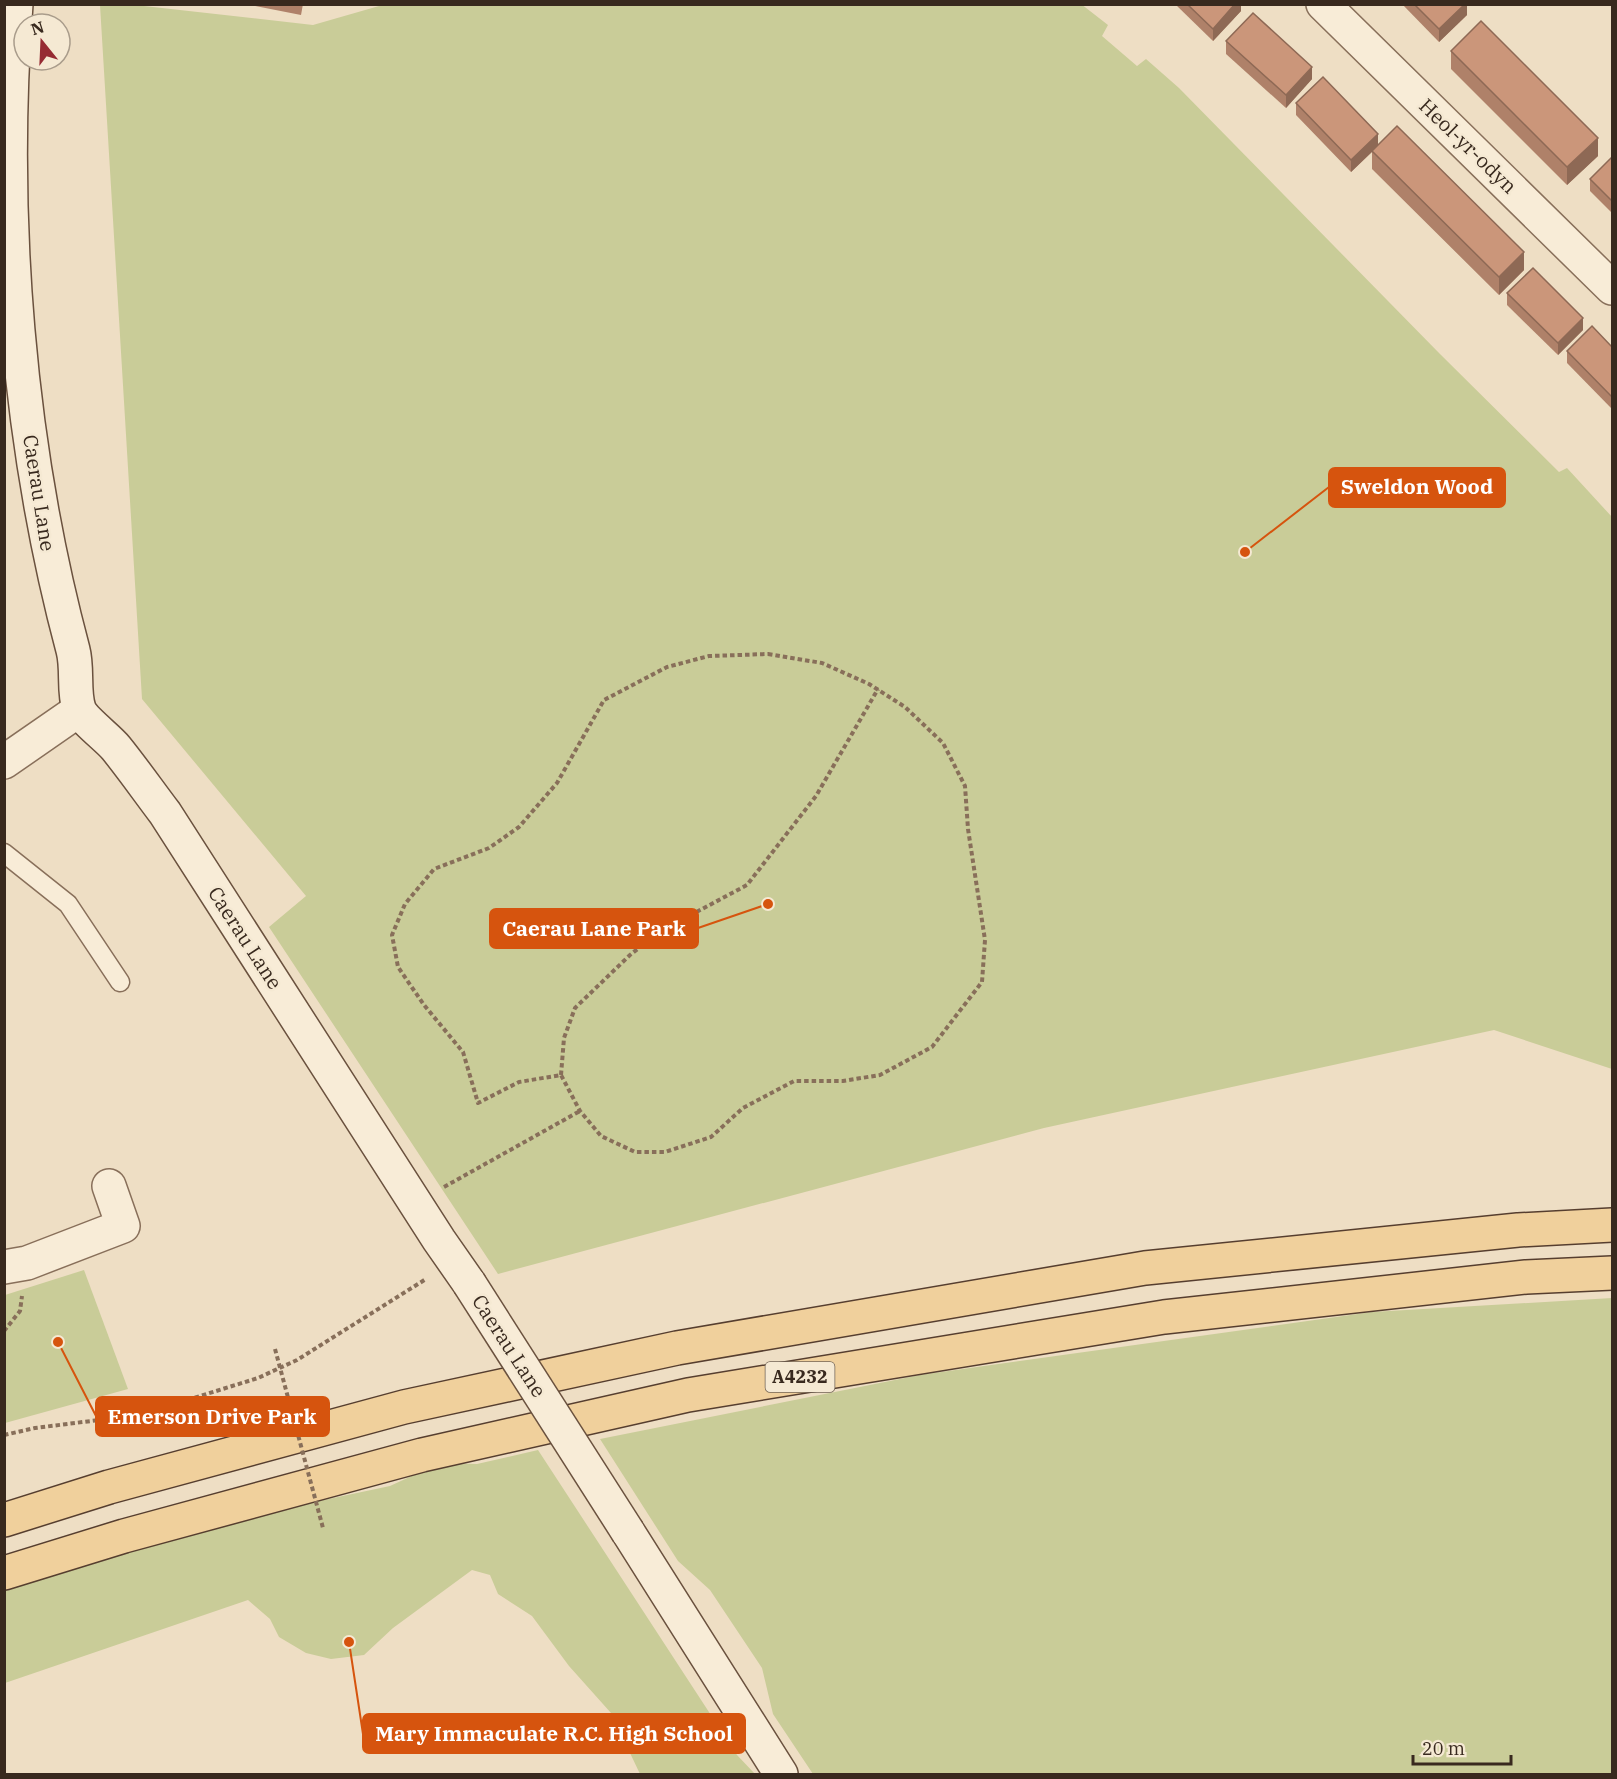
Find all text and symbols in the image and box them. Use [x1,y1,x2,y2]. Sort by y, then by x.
north arrow [12,12,72,72]
text: N [28,16,46,39]
street label: Heol-yr-odyn [1414,92,1523,199]
street label: Caerau Lane [17,433,62,553]
callout: Sweldon Wood [1329,468,1505,507]
text: Sweldon Wood [1341,472,1493,500]
street label: Caerau Lane [202,881,289,994]
callout: Caerau Lane Park [490,909,698,948]
text: Caerau Lane Park [502,914,686,942]
street label: Caerau Lane [466,1289,553,1402]
road number: A4232 [766,1362,834,1392]
callout: Emerson Drive Park [96,1397,329,1436]
text: Emerson Drive Park [107,1402,317,1430]
callout: Mary Immaculate R.C. High School [363,1714,745,1753]
text: Mary Immaculate R.C. High School [375,1719,733,1747]
scale bar [1413,1728,1510,1766]
text: 20 m [1422,1737,1465,1760]

